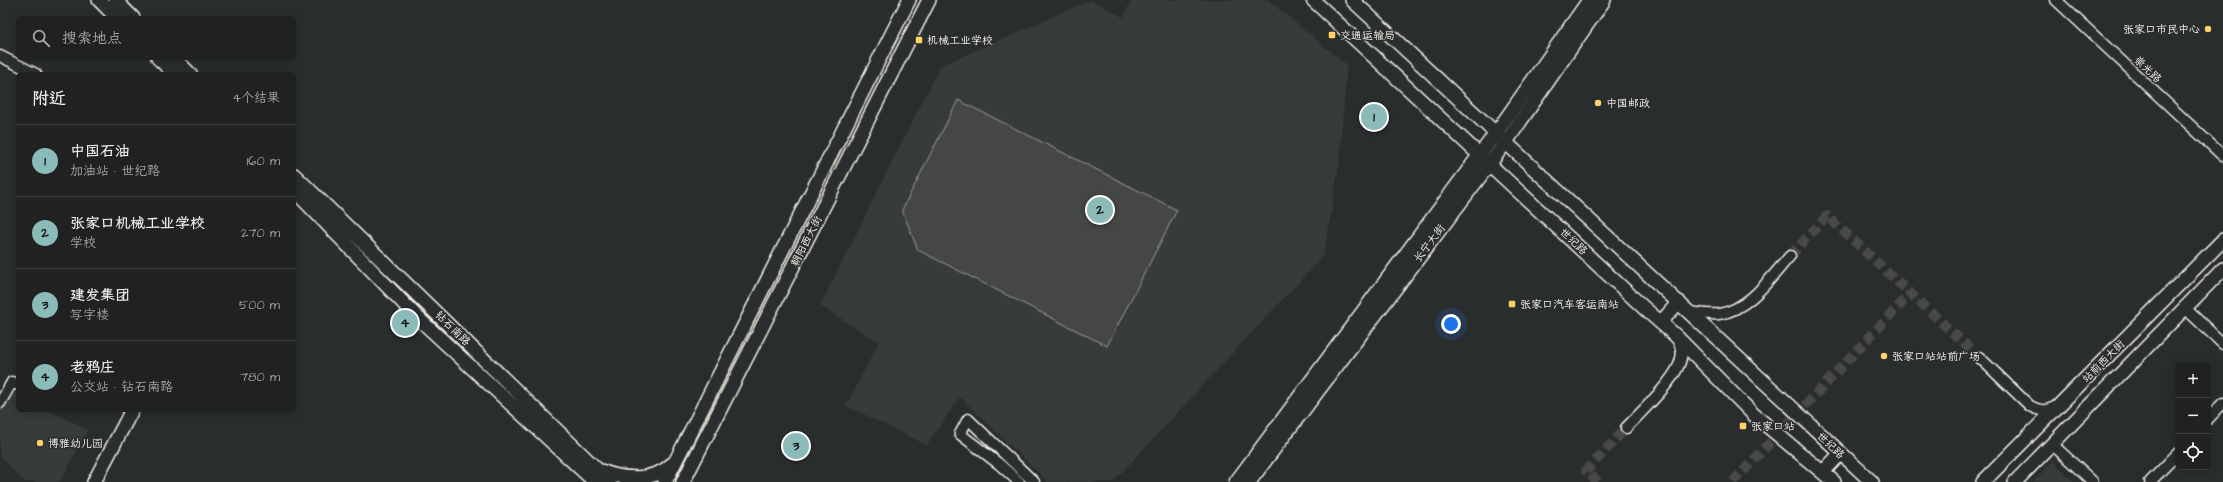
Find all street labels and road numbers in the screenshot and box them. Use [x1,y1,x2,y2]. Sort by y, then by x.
street label: 崇光路 [2130,53,2165,86]
street label: 朝阳西大街 [787,212,826,269]
street label: 长宁大街 [1410,220,1449,265]
street label: 世纪路 [1556,225,1591,258]
street label: 钻石南路 [432,308,474,349]
street label: 站前西大街 [2079,336,2129,386]
street label: 世纪路 [1813,429,1848,462]

